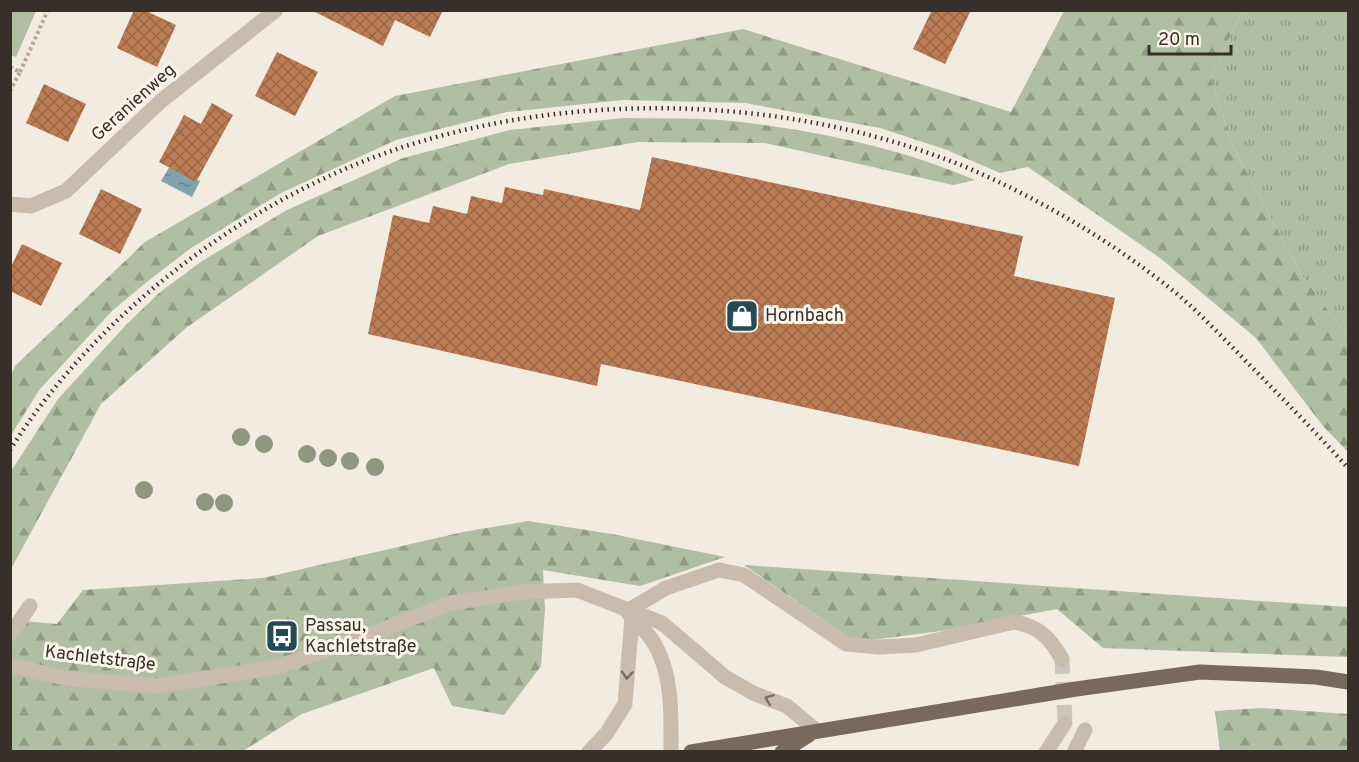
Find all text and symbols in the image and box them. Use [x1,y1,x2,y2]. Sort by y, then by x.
scale bar [1149,18,1232,56]
text: 20 m [1158,29,1200,52]
street label: Geranienweg [87,59,181,147]
shop icon: Hornbach [724,298,760,334]
place label: Hornbach [765,305,844,328]
place label: Passau, Kachletstraße [305,615,416,659]
bus stop icon: Passau, Kachletstraße [264,618,300,654]
street label: Kachletstraße [43,641,157,677]
one-way arrow [620,671,633,680]
one-way arrow [764,694,775,706]

